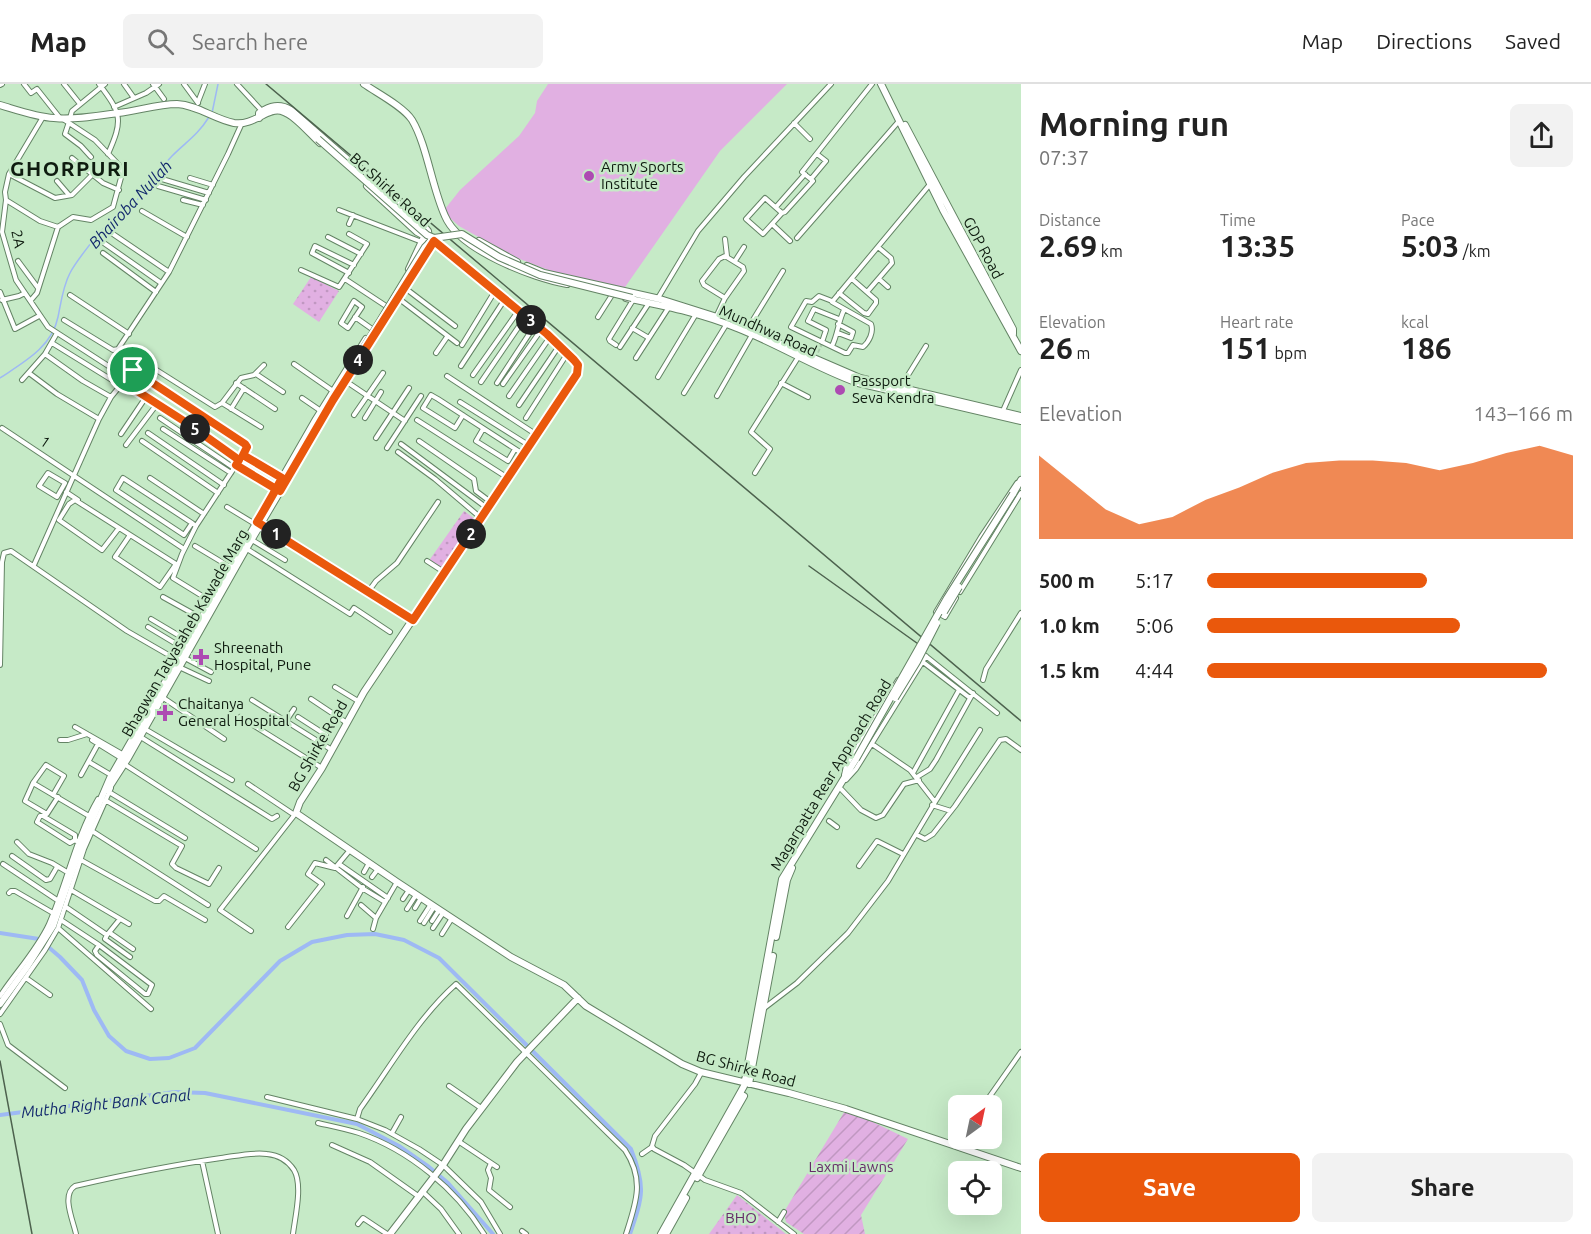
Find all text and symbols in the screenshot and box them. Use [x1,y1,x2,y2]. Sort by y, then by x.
search box [123,14,543,68]
icon: search [144,25,177,58]
text: Map [30,26,87,57]
text: Search here [192,29,308,54]
text: Map [1302,29,1343,53]
text: Directions [1376,29,1472,53]
text: Saved [1505,29,1561,53]
button: share [1510,104,1573,167]
text: Morning run [1039,105,1229,142]
text: 07:37 [1039,146,1089,169]
street label: BG Shirke Road [347,149,434,230]
district label: GHORPURI [10,156,130,180]
water label: Bhairoba Nullah [85,156,175,252]
place label: Army Sports Institute [601,158,684,192]
marker: Army Sports Institute [582,169,596,183]
text: Distance [1039,211,1101,229]
text: Time [1220,211,1256,229]
text: Pace [1401,211,1435,229]
street label: GDP Road [960,214,1007,282]
street label: 2A [8,228,29,250]
text: 2.69 [1039,229,1097,263]
text: 13:35 [1220,229,1295,263]
text: 5:03 [1401,229,1459,263]
text: km [1097,242,1123,260]
text: /km [1459,242,1491,260]
street label: Mundhwa Road [717,301,820,360]
pin: 3 [516,305,546,335]
text: 3 [526,311,536,329]
text: Elevation [1039,313,1106,331]
text: Heart rate [1220,313,1294,331]
text: kcal [1401,313,1429,331]
text: 26 [1039,331,1073,365]
text: 151 [1220,331,1271,365]
text: 186 [1401,331,1452,365]
pin [107,344,158,395]
text: m [1073,344,1090,362]
text: bpm [1271,344,1307,362]
pin: 4 [343,345,373,375]
text: 4 [353,351,363,369]
icon: arrive [116,353,149,386]
place label: Passport Seva Kendra [852,372,935,406]
marker: Passport Seva Kendra [833,383,847,397]
text: Elevation [1039,402,1122,425]
text: 143–166 m [1474,402,1573,425]
pin: 5 [180,414,210,444]
text: 5 [190,420,200,438]
street label: 1 [37,432,54,451]
pin: 1 [261,519,291,549]
pin: 2 [456,519,486,549]
text: 1 [271,525,281,543]
text: 2 [466,525,476,543]
street label: Bhagwan Tatyasaheb Kawade Marg [118,526,251,740]
text: 500 m [1039,569,1095,592]
text: 5:17 [1135,569,1174,592]
text: 1.0 km [1039,614,1100,637]
text: 5:06 [1135,614,1174,637]
place label: Shreenath Hospital, Pune [214,639,311,673]
marker: Shreenath Hospital, Pune [192,648,210,666]
text: 1.5 km [1039,659,1100,682]
text: 4:44 [1135,659,1174,682]
street label: Magarpatta Rear Approach Road [767,676,894,873]
place label: Chaitanya General Hospital [178,695,290,729]
street label: BG Shirke Road [285,697,350,794]
marker: Chaitanya General Hospital [156,704,174,722]
street label: BG Shirke Road [695,1047,798,1090]
water label: Mutha Right Bank Canal [20,1085,192,1121]
north arrow [948,1095,1002,1149]
map controls [948,1095,1002,1215]
button: Save [1039,1153,1300,1222]
button: Share [1312,1153,1573,1222]
park label: Laxmi Lawns [808,1158,894,1175]
button: locate [948,1161,1002,1215]
park label: BHO [725,1209,757,1226]

